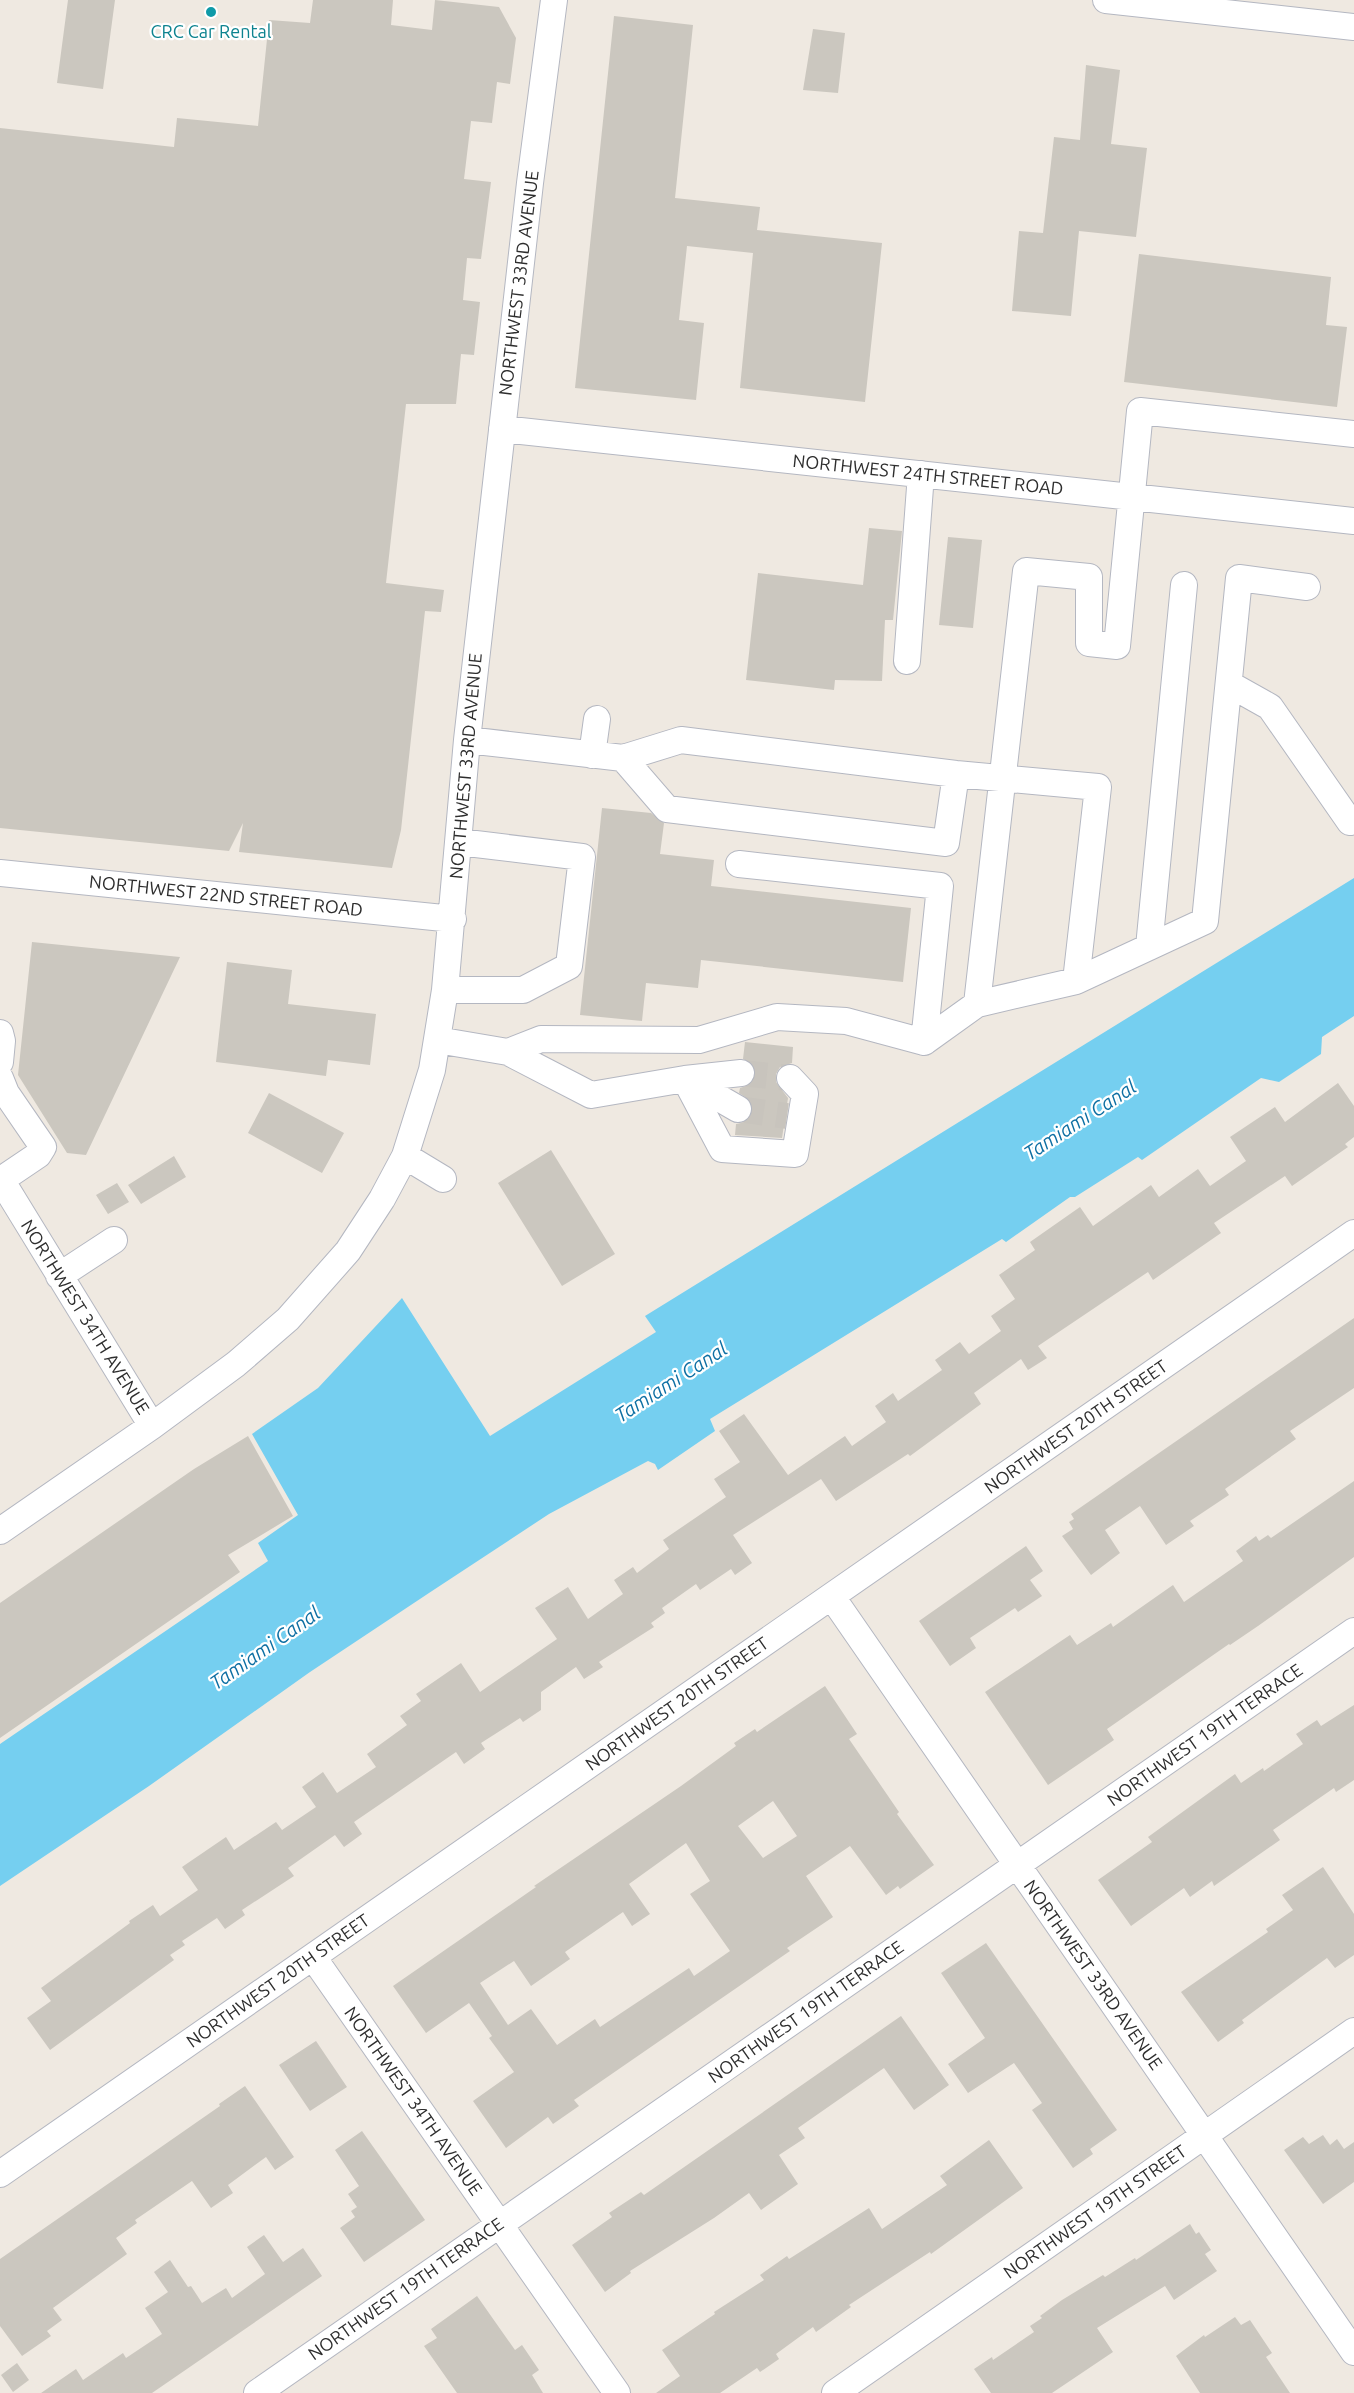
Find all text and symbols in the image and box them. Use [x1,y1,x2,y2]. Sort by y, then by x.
marker: CRC Car Rental [204,5,218,19]
place label: CRC Car Rental [151,21,272,41]
street label: NORTHWEST 33RD AVENUE [494,169,542,397]
street label: NORTHWEST 24TH STREET ROAD [792,450,1064,498]
street label: NORTHWEST 33RD AVENUE [445,652,485,880]
street label: NORTHWEST 22ND STREET ROAD [88,871,364,919]
water label: Tamiami Canal [1019,1074,1141,1164]
street label: NORTHWEST 34TH AVENUE [18,1216,154,1417]
water label: Tamiami Canal [610,1336,732,1426]
street label: NORTHWEST 20TH STREET [980,1355,1171,1497]
water label: Tamiami Canal [205,1601,325,1694]
street label: NORTHWEST 20TH STREET [581,1632,772,1774]
street label: NORTHWEST 19TH TERRACE [1103,1659,1306,1809]
street label: NORTHWEST 33RD AVENUE [1021,1876,1167,2073]
street label: NORTHWEST 20TH STREET [182,1909,373,2051]
street label: NORTHWEST 19TH TERRACE [704,1936,907,2086]
street label: NORTHWEST 34TH AVENUE [341,2002,487,2198]
street label: NORTHWEST 19TH STREET [999,2140,1190,2282]
street label: NORTHWEST 19TH TERRACE [304,2213,507,2363]

